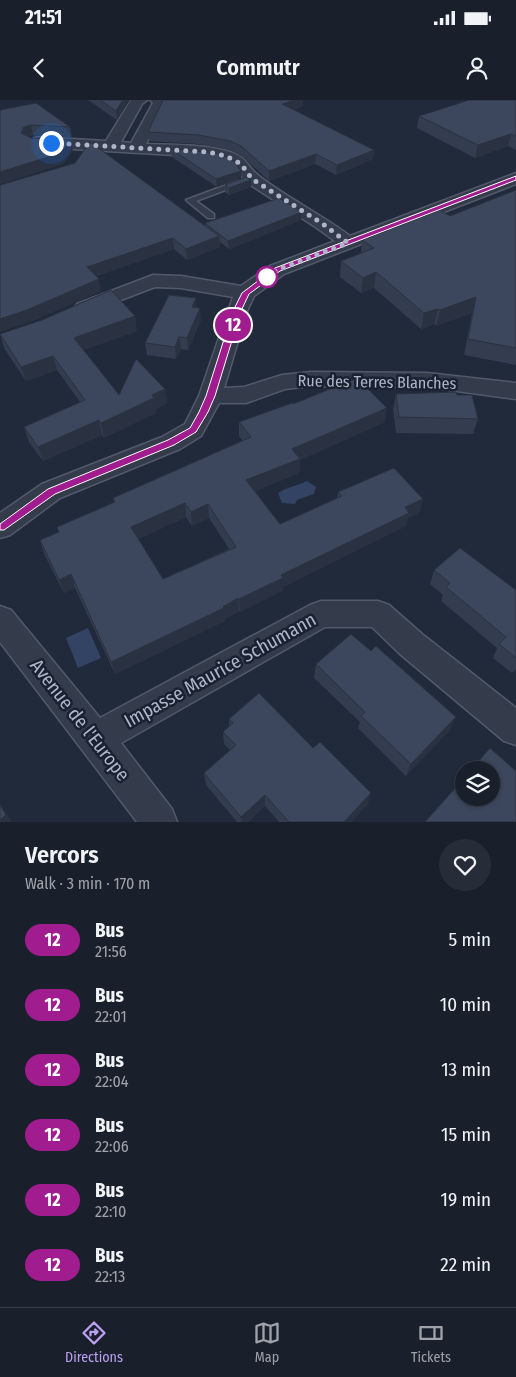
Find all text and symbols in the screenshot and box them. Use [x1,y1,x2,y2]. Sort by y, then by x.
text: 21:51 [25,6,62,29]
icon: back [25,54,53,82]
text: Commutr [216,54,300,81]
icon: person [463,54,491,82]
your location [39,131,64,156]
unlabelled marker [256,266,278,288]
line badge: 12 [210,309,256,341]
text: 12 [225,314,241,336]
street label: Rue des Terres Blanches [298,371,457,393]
street label: Impasse Maurice Schumann [120,608,320,732]
street label: Avenue de l'Europe [25,654,135,786]
map controls [455,761,500,806]
button: layers [455,761,500,806]
button: heart [439,839,491,891]
text: Vercors [25,841,99,869]
text: Walk · 3 min · 170 m [25,874,150,893]
text: Bus [95,919,124,942]
text: 5 min [448,928,491,951]
text: 12 [45,929,60,951]
text: 21:56 [95,942,127,961]
text: Bus [95,984,124,1007]
text: 10 min [440,993,491,1016]
text: 12 [45,994,60,1016]
text: 22:01 [95,1007,127,1026]
text: Bus [95,1049,124,1072]
text: 13 min [441,1058,491,1081]
text: 12 [45,1059,60,1081]
text: 22:04 [95,1072,129,1091]
text: Bus [95,1114,124,1137]
text: 15 min [441,1123,491,1146]
text: 12 [45,1124,60,1146]
text: 22:06 [95,1137,129,1156]
text: Bus [95,1179,124,1202]
text: 19 min [440,1188,491,1211]
text: 12 [45,1189,60,1211]
text: 22:10 [95,1202,126,1221]
text: Bus [95,1244,124,1267]
text: 22 min [440,1253,491,1276]
text: 12 [45,1254,60,1276]
text: 22:13 [95,1267,125,1286]
tab: Directions [65,1319,123,1366]
tab: Map [253,1319,281,1366]
tab: Tickets [411,1319,451,1366]

